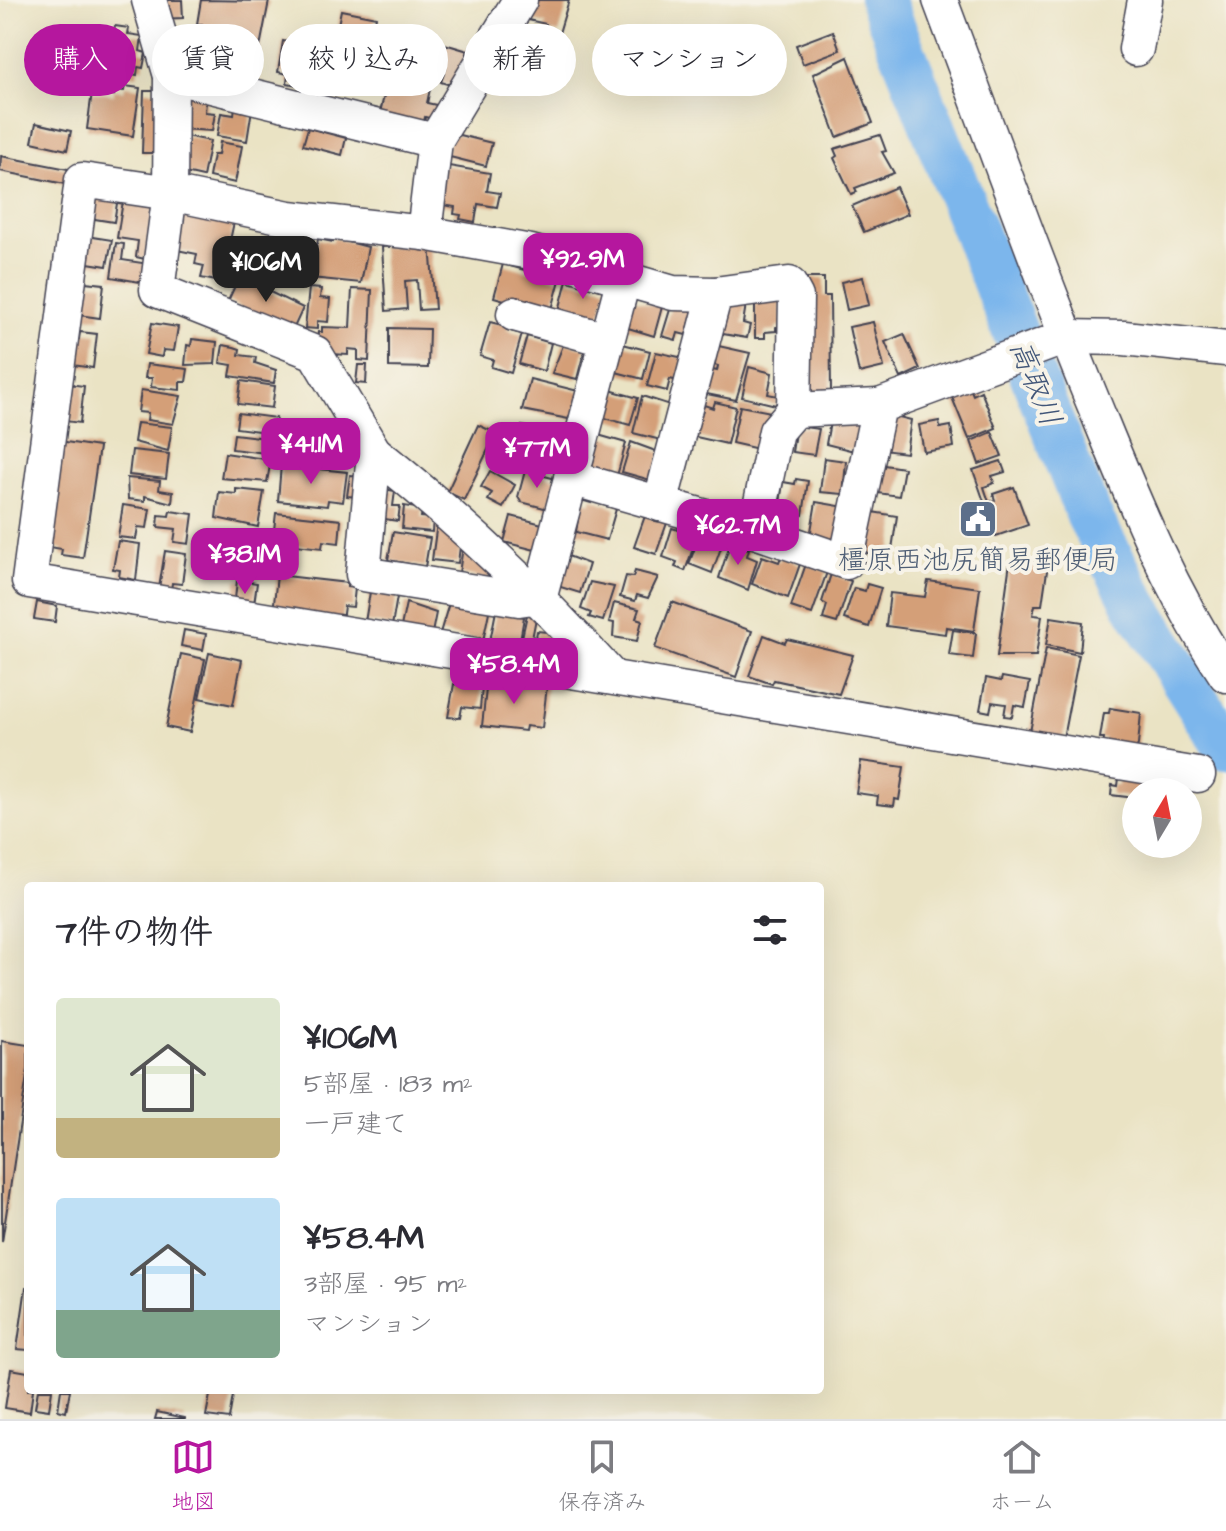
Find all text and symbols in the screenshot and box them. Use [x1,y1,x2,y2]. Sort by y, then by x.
chip: 購入 [24,24,136,96]
chip: 賃貸 [152,24,264,96]
chip: 絞り込み [280,24,448,96]
chip: 新着 [464,24,576,96]
chip: マンション [592,24,787,96]
pin: ¥92.9M [518,233,648,301]
pin: ¥106M [210,236,322,304]
text: ¥92.9M [541,241,625,277]
text: ¥106M [230,244,302,280]
water label: 高取川 [999,333,1071,433]
pin: ¥41.1M [246,418,376,486]
pin: ¥77M [490,422,584,490]
text: ¥41.1M [279,426,343,462]
text: ¥77M [503,430,571,466]
public building icon: 橿原西池尻簡易郵便局 [957,498,999,540]
pin: ¥62.7M [673,499,803,567]
text: ¥62.7M [695,507,781,543]
pin: ¥38.1M [180,528,310,596]
text: ¥38.1M [209,536,281,572]
place label: 橿原西池尻簡易郵便局 [838,541,1118,580]
pin: ¥58.4M [449,638,579,706]
text: ¥58.4M [468,646,560,682]
north arrow [1122,778,1202,858]
map controls [1122,778,1202,858]
icon: filters [748,908,792,952]
text: 7件の物件 [56,909,213,957]
text: ¥106M [304,1014,397,1062]
icon: home [120,1030,216,1126]
text: 5部屋 · 183 m² [304,1066,473,1102]
text: 一戸建て [304,1106,408,1142]
text: ¥58.4M [304,1214,424,1262]
icon: home [120,1230,216,1326]
text: 3部屋 · 95 m² [304,1266,467,1302]
text: マンション [304,1306,433,1342]
tab: 地図 [171,1435,215,1518]
tab: 保存済み [558,1435,646,1518]
tab: ホーム [989,1435,1055,1518]

